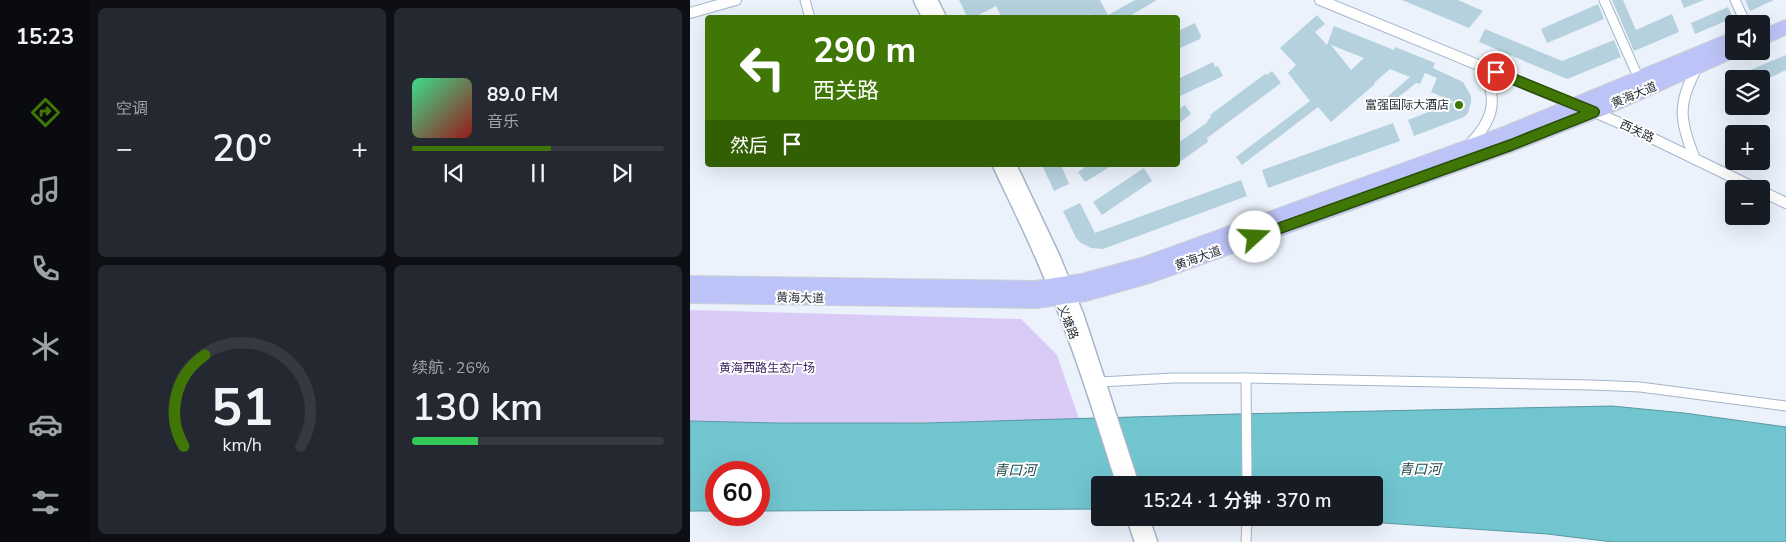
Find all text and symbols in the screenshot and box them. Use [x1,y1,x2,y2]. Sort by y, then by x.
map controls [1725,15,1770,225]
button: sound [1725,15,1770,60]
text: 15:23 [16,22,74,52]
text: 290 m [813,27,916,74]
icon: left [730,35,795,100]
pin [1475,51,1517,93]
icon: arrive [1482,58,1510,86]
button: layers [1725,70,1770,115]
text: 西关路 [813,76,879,106]
street label: 黄海大道 [1609,78,1659,112]
text: 89.0 FM [487,82,558,108]
icon: directions [28,95,63,130]
place label: 富强国际大酒店 [1365,97,1449,113]
text: 空调 [116,98,148,120]
marker: 富强国际大酒店 [1453,99,1465,111]
text: 音乐 [487,111,519,133]
street label: 西关路 [1617,116,1657,146]
text: 20° [212,123,272,174]
button: + [1725,125,1770,170]
text: − [116,130,133,168]
text: + [351,130,368,168]
icon: arrive [778,130,806,158]
text: 然后 [730,133,768,159]
icon: previous [440,159,468,187]
icon: pause [524,159,552,187]
icon: next [608,159,636,187]
icon: music [28,173,63,208]
button: − [1725,180,1770,225]
position arrow [1228,210,1280,262]
street label: 黄海大道 [1173,242,1223,274]
icon: phone [28,251,63,286]
street label: 黄海大道 [776,290,824,306]
street label: 义塘路 [1054,302,1082,342]
icon: climate [28,329,63,364]
text: 续航 · 26% [412,357,490,379]
park label: 黄海西路生态广场 [719,360,815,376]
text: 51 [211,372,273,443]
text: 130 km [412,382,543,433]
icon: car [28,407,63,442]
text: km/h [222,433,262,457]
water label: 青口河 [1399,460,1444,479]
speed limit sign: 60 [705,461,770,526]
water label: 青口河 [994,461,1039,480]
icon: filters [28,485,63,520]
text: 15:24 · 1 分钟 · 370 m [1142,488,1332,514]

